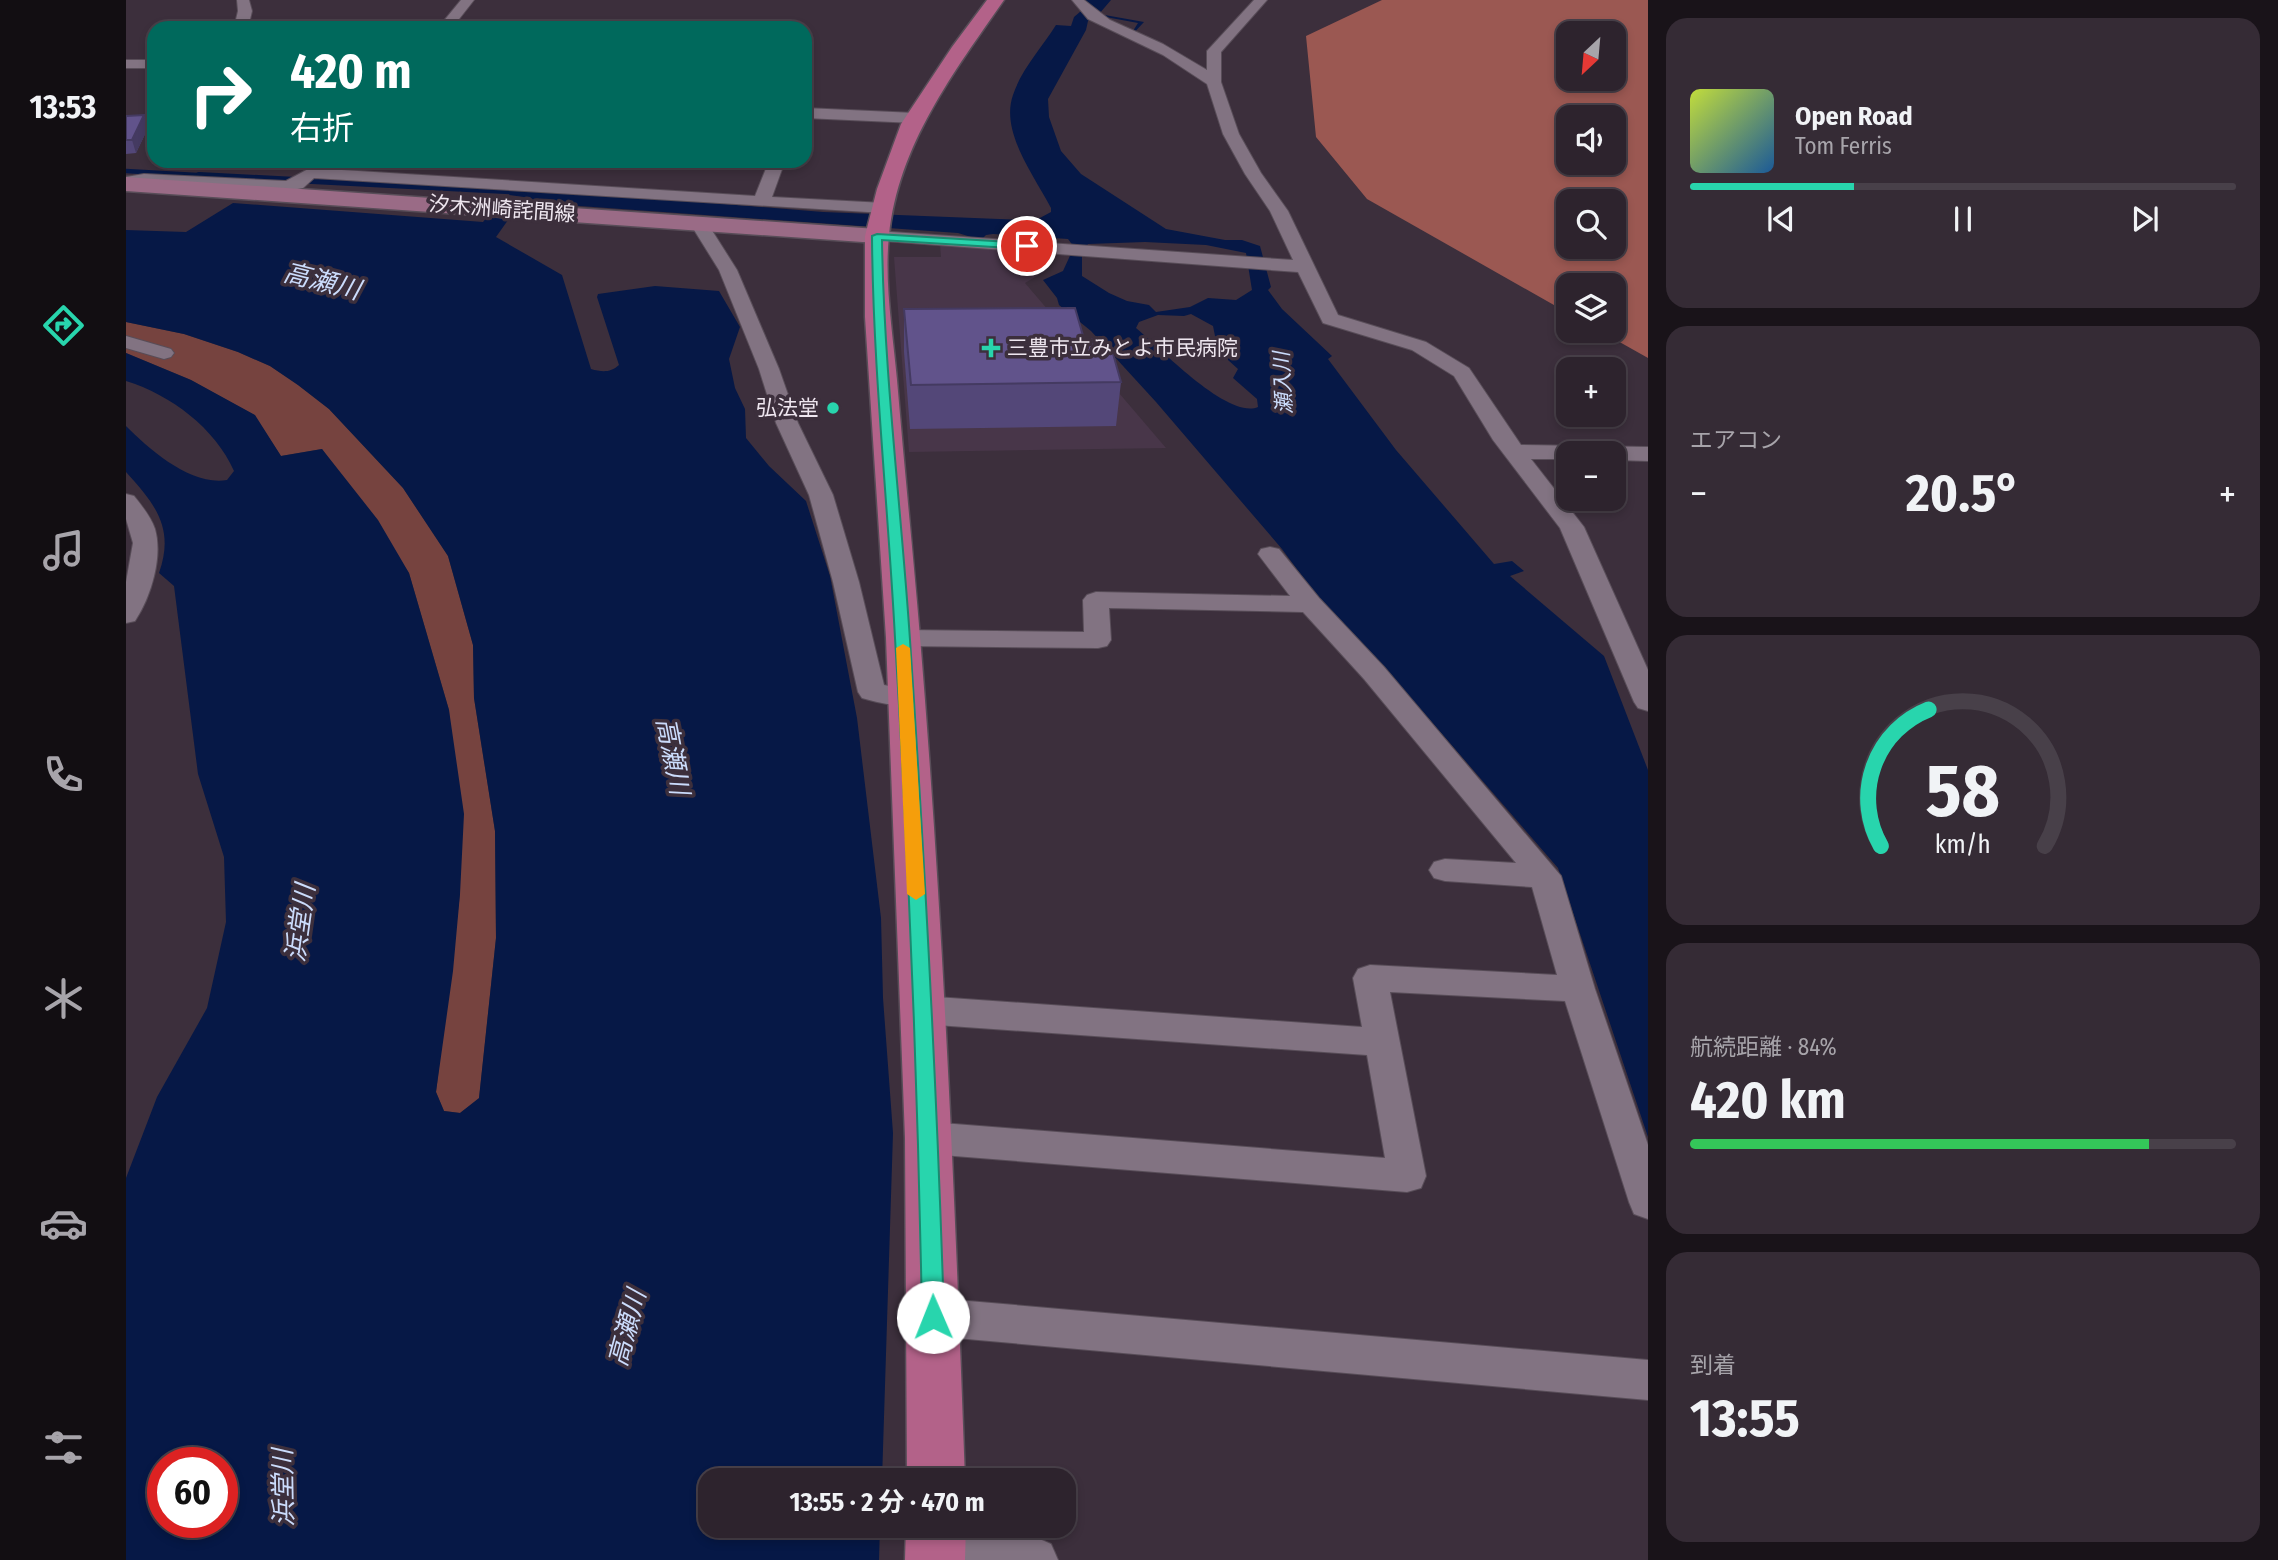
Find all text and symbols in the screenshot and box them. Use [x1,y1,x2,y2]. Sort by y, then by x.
north arrow [1556,21,1626,91]
map controls [1556,21,1626,511]
text: 420 m [290,42,412,101]
icon: right [175,49,266,140]
text: 13:53 [30,88,96,126]
text: Open Road [1795,101,1913,132]
button: sound [1556,105,1626,175]
text: 右折 [290,109,354,147]
text: Tom Ferris [1795,132,1892,160]
button: search [1556,189,1626,259]
street label: 汐木洲崎詫間線 [428,191,576,227]
icon: previous [1762,200,1800,238]
icon: pause [1944,200,1982,238]
icon: next [2126,200,2164,238]
pin [997,216,1057,276]
icon: arrive [1008,227,1046,265]
water label: 高瀬川 [280,257,366,307]
button: layers [1556,273,1626,343]
icon: directions [39,301,88,350]
place label: 三豊市立みとよ市民病院 [1007,335,1238,361]
marker: 三豊市立みとよ市民病院 [981,338,1001,358]
water label: 瀬入川 [1268,349,1298,415]
button: + [1556,357,1626,427]
place label: 弘法堂 [756,395,819,421]
marker: 弘法堂 [825,400,841,416]
text: エアコン [1690,426,1782,454]
button: − [1556,441,1626,511]
text: 20.5° [1906,462,2020,525]
text: − [1690,471,1707,517]
text: + [2219,471,2236,517]
icon: music [39,526,88,575]
water label: 高瀬川 [650,715,696,800]
text: 58 [1926,748,2000,835]
icon: phone [39,750,88,799]
text: km/h [1935,830,1991,860]
water label: 浜堂川 [280,879,322,964]
icon: climate [39,974,88,1023]
text: 航続距離 · 84% [1690,1033,1837,1061]
text: 420 km [1690,1069,1846,1132]
icon: car [39,1199,88,1248]
position arrow [896,1280,970,1354]
water label: 高瀬川 [602,1284,653,1370]
text: 到着 [1690,1351,1736,1379]
text: 13:55 [1690,1387,1800,1450]
icon: filters [39,1423,88,1472]
water label: 浜堂川 [267,1446,300,1527]
speed limit sign: 60 [147,1447,238,1538]
text: 13:55 · 2 分 · 470 m [790,1487,984,1518]

